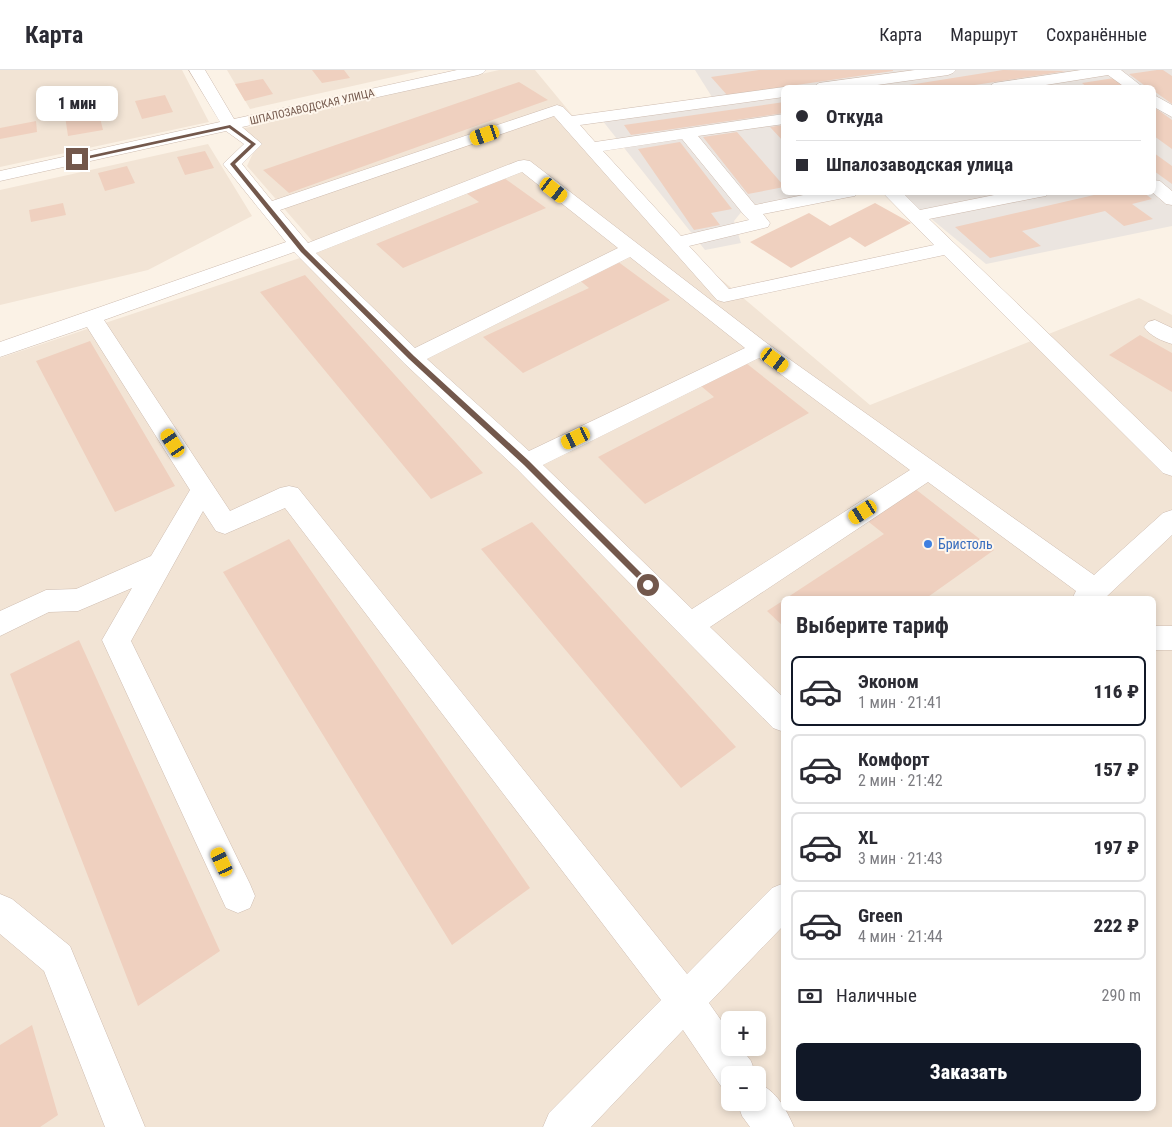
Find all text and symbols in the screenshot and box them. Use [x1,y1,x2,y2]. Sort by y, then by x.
text: Карта [25,21,83,49]
text: Карта [879,24,922,45]
text: Маршрут [950,24,1018,45]
text: Сохранённые [1046,24,1147,45]
street label: ШПАЛОЗАВОДСКАЯ УЛИЦА [248,86,376,128]
callout: 1 мин [36,87,118,122]
text: 1 мин [58,94,96,113]
text: Откуда [826,105,883,128]
car [468,123,501,147]
route end [66,148,88,170]
text: Шпалозаводская улица [826,153,1013,176]
car [537,175,570,205]
car [758,345,791,375]
car [559,425,592,451]
car [158,426,187,460]
car [846,498,879,526]
place label: Бристоль [938,536,993,552]
marker: Бристоль [922,538,934,550]
route start [637,574,659,596]
text: Выберите тариф [796,613,949,638]
icon: car [798,669,843,714]
text: Эконом [858,670,919,693]
text: 116 ₽ [1094,680,1139,703]
text: 1 мин · 21:41 [858,693,943,712]
icon: car [798,747,843,792]
text: Комфорт [858,748,930,771]
text: 157 ₽ [1094,758,1139,781]
text: 2 мин · 21:42 [858,771,943,790]
icon: car [798,825,843,870]
text: XL [858,826,878,849]
text: 197 ₽ [1094,836,1139,859]
car [208,845,235,879]
text: 3 мин · 21:43 [858,849,943,868]
icon: car [798,903,843,948]
text: Green [858,904,903,927]
text: 222 ₽ [1094,914,1139,937]
text: 4 мин · 21:44 [858,927,943,946]
icon: cash [796,982,824,1010]
text: Наличные [836,984,917,1007]
text: 290 m [1102,986,1141,1005]
map controls [721,1011,766,1111]
button: + [721,1011,766,1056]
button: Заказать [796,1043,1141,1101]
button: − [721,1066,766,1111]

